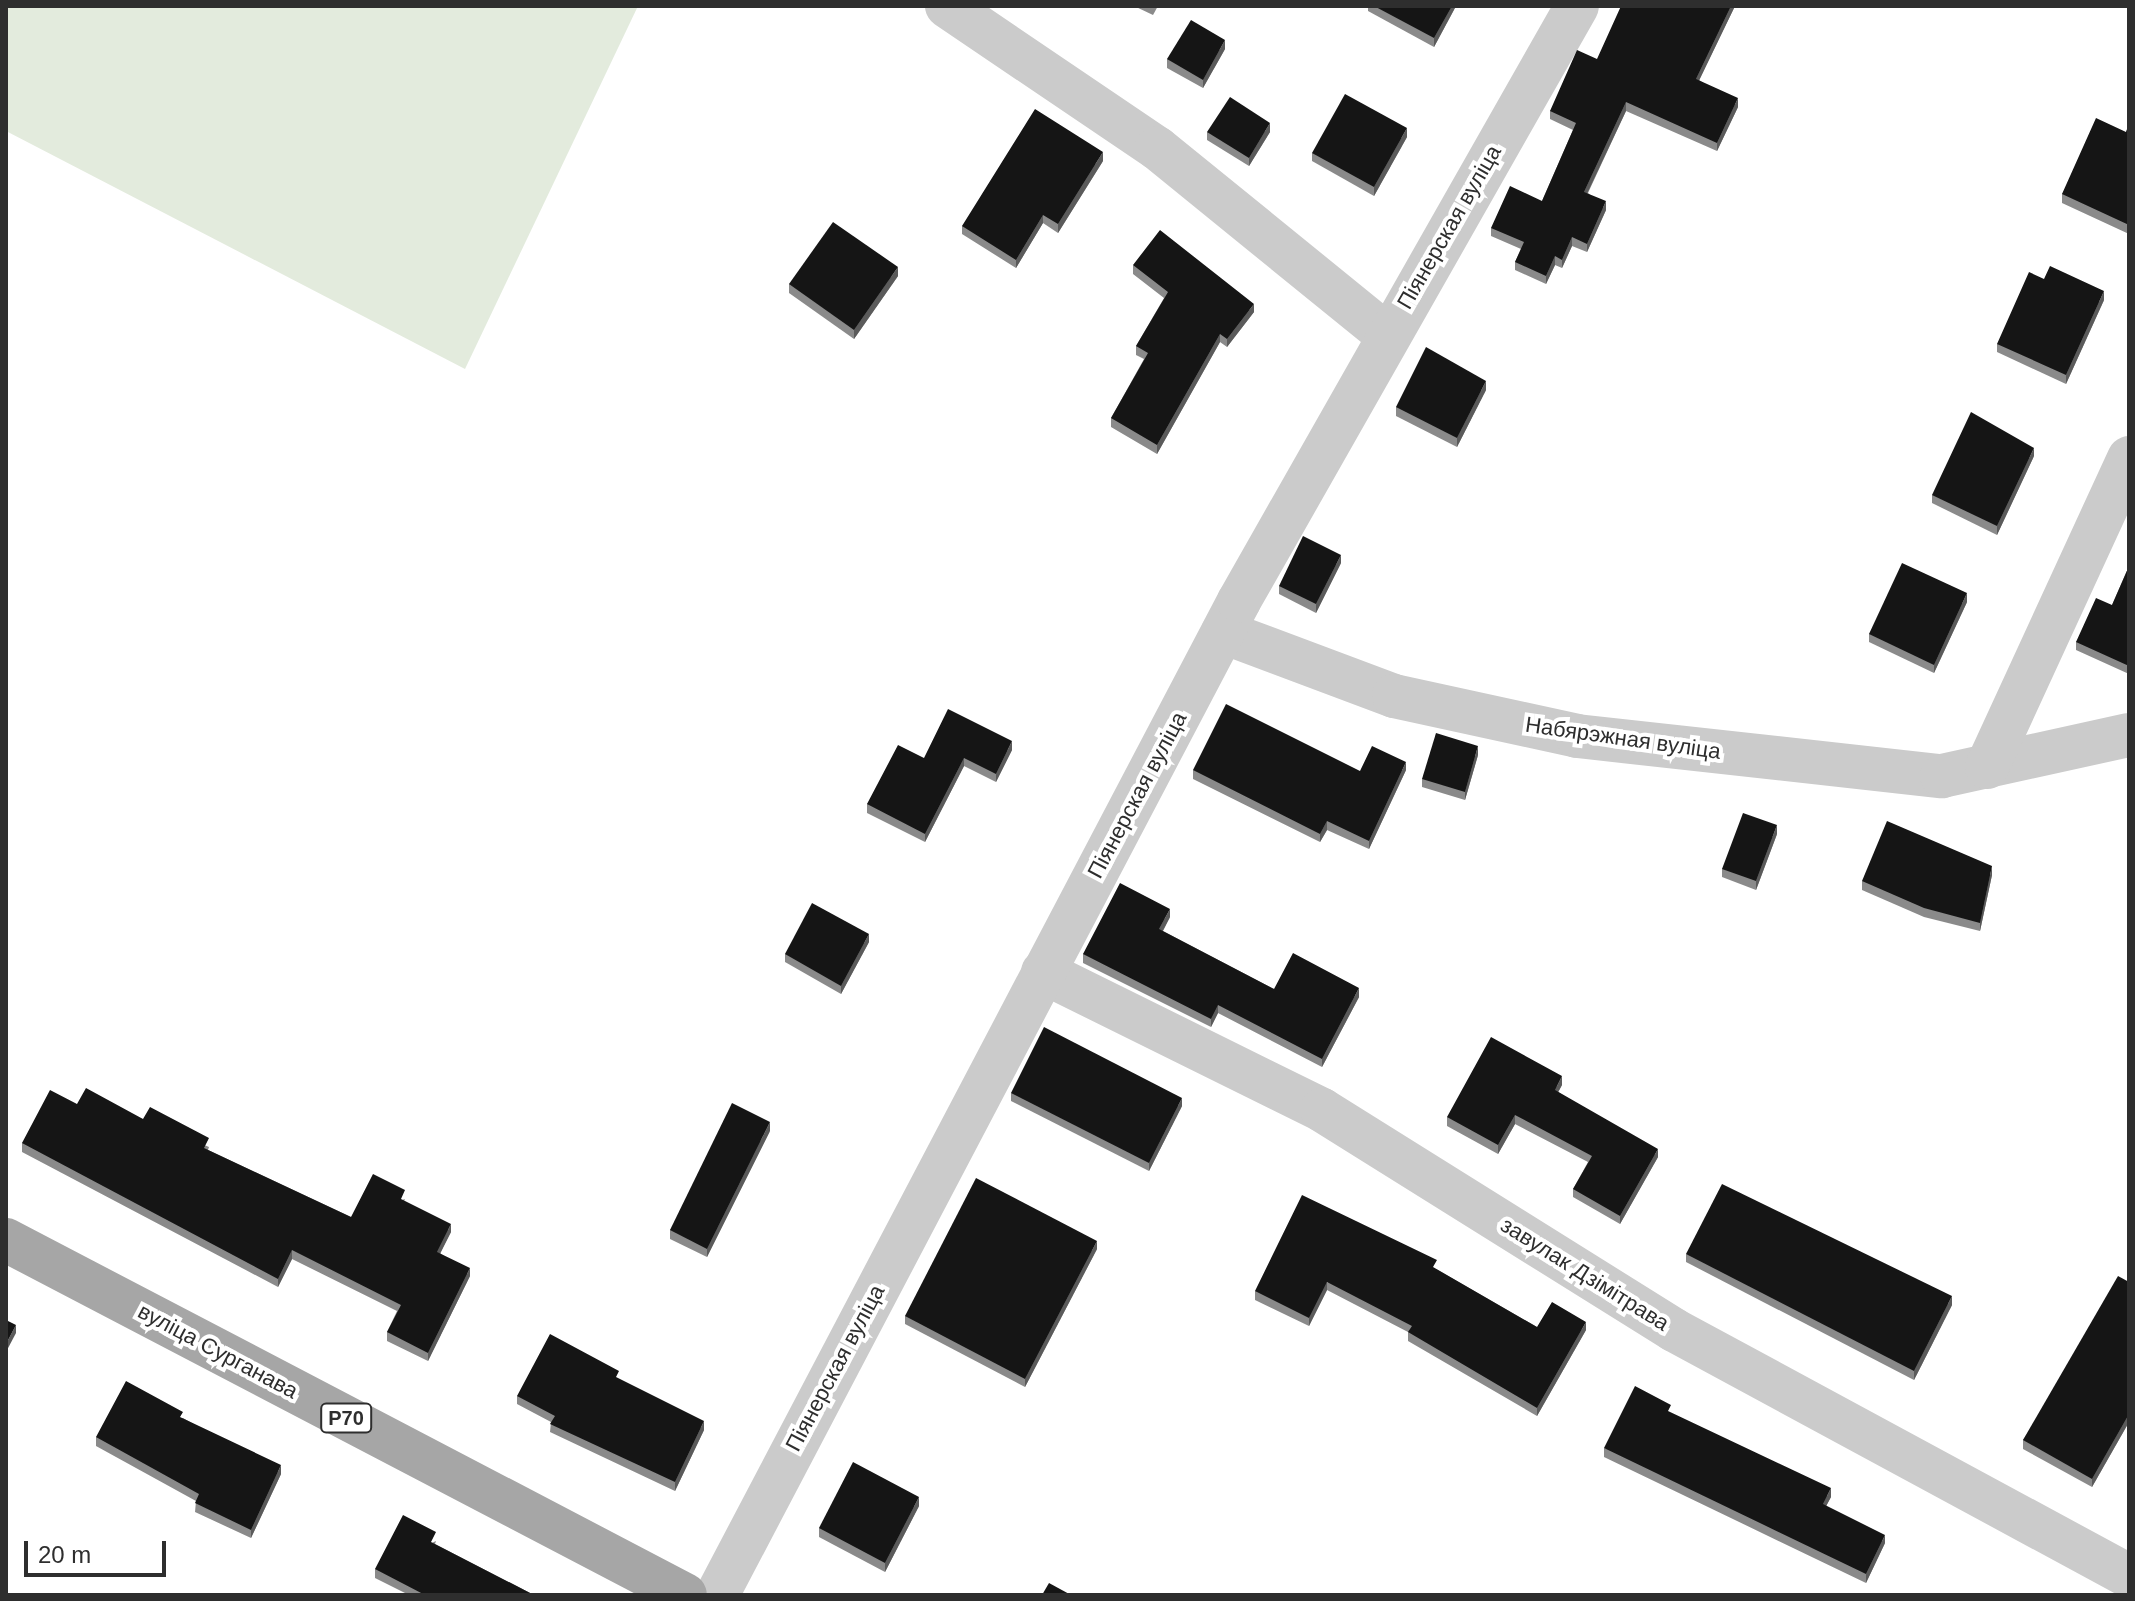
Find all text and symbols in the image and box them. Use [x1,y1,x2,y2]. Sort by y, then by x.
street label: Піянерская вуліца [1391,140,1507,314]
street label: Піянерская вуліца [1082,707,1192,883]
street label: Набярэжная вуліца [1524,711,1722,765]
street label: завулак Дзімітрава [1496,1211,1674,1337]
street label: Піянерская вуліца [780,1280,890,1456]
street label: вуліца Сурганава [134,1298,302,1404]
road number: Р70 [320,1402,372,1434]
scale bar [28,1525,170,1575]
text: 20 m [38,1541,91,1568]

